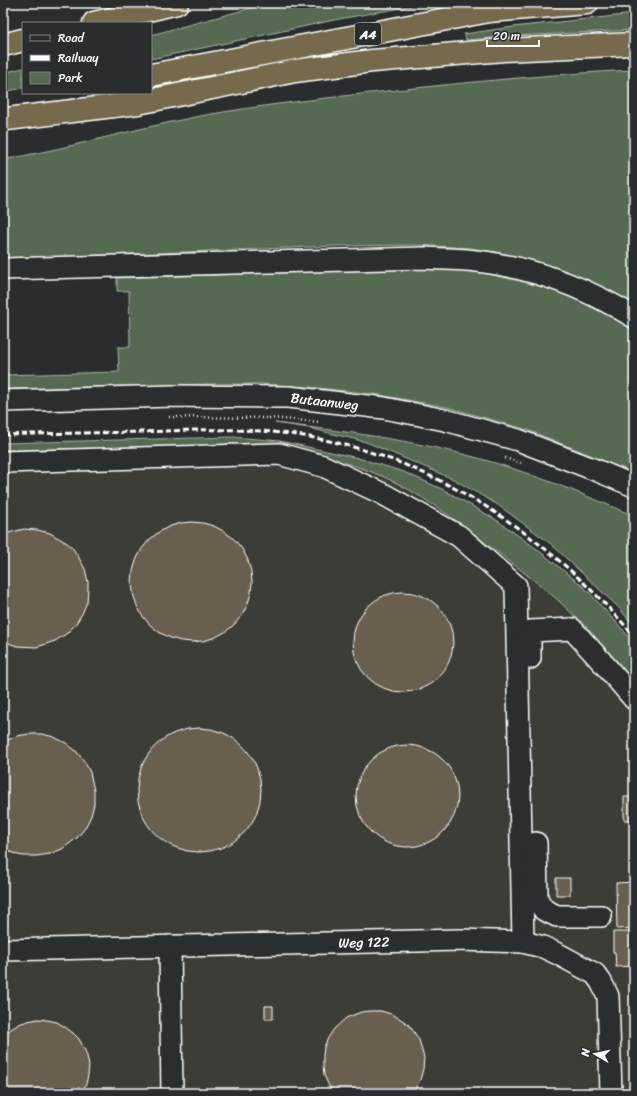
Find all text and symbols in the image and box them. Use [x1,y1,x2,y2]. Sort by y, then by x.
legend [22,22,152,94]
scale bar [487,22,539,48]
road number: A4 [355,23,381,45]
text: 20 m [493,25,520,47]
text: Road [58,27,85,49]
text: Railway [58,47,99,69]
text: Park [58,67,83,89]
street label: Butaanweg [289,385,360,417]
street label: Weg 122 [338,929,390,955]
north arrow [575,1034,615,1074]
text: N [575,1047,596,1059]

